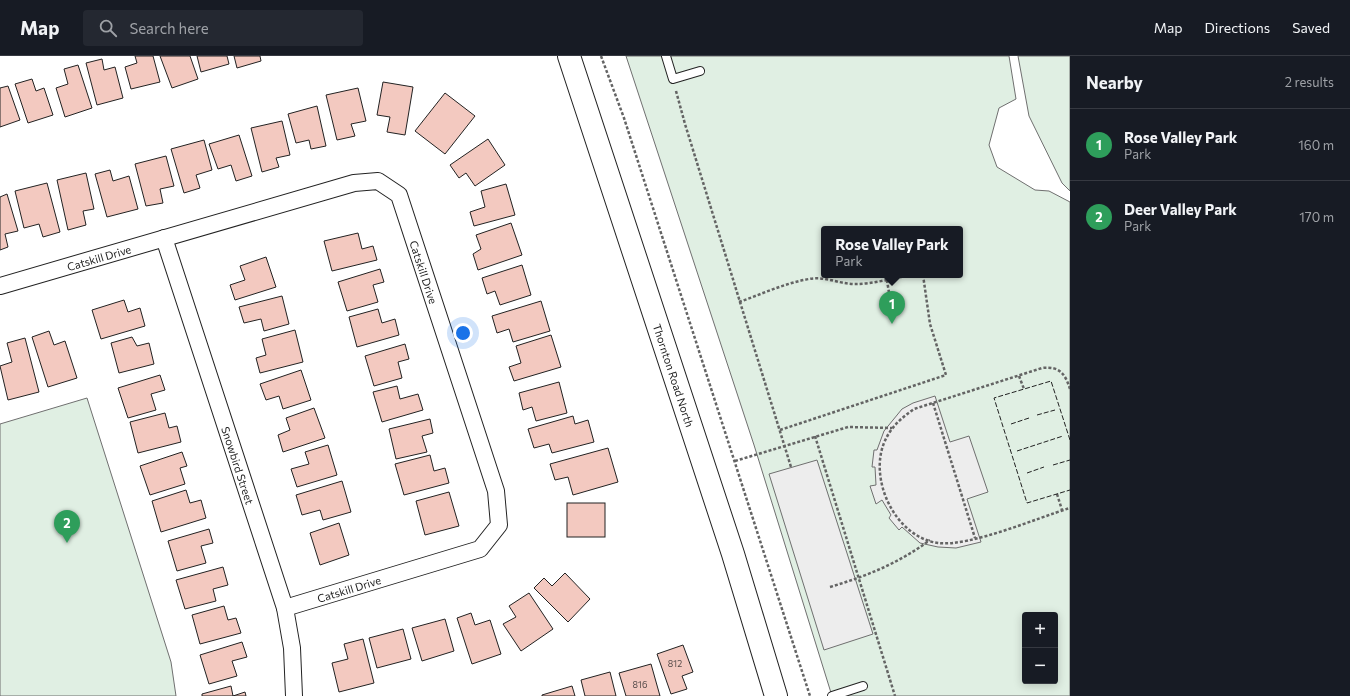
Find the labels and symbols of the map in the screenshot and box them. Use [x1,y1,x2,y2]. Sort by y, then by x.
street label: Catskill Drive [408,239,441,306]
street label: Catskill Drive [65,242,133,273]
pin: 1 [879,291,905,324]
street label: Thornton Road North [651,322,697,428]
your location [453,323,473,343]
street label: Snowbird Street [219,425,257,506]
pin: 2 [54,510,80,543]
street label: Catskill Drive [316,573,383,605]
house number: 812 [668,658,682,669]
house number: 816 [633,679,647,690]

